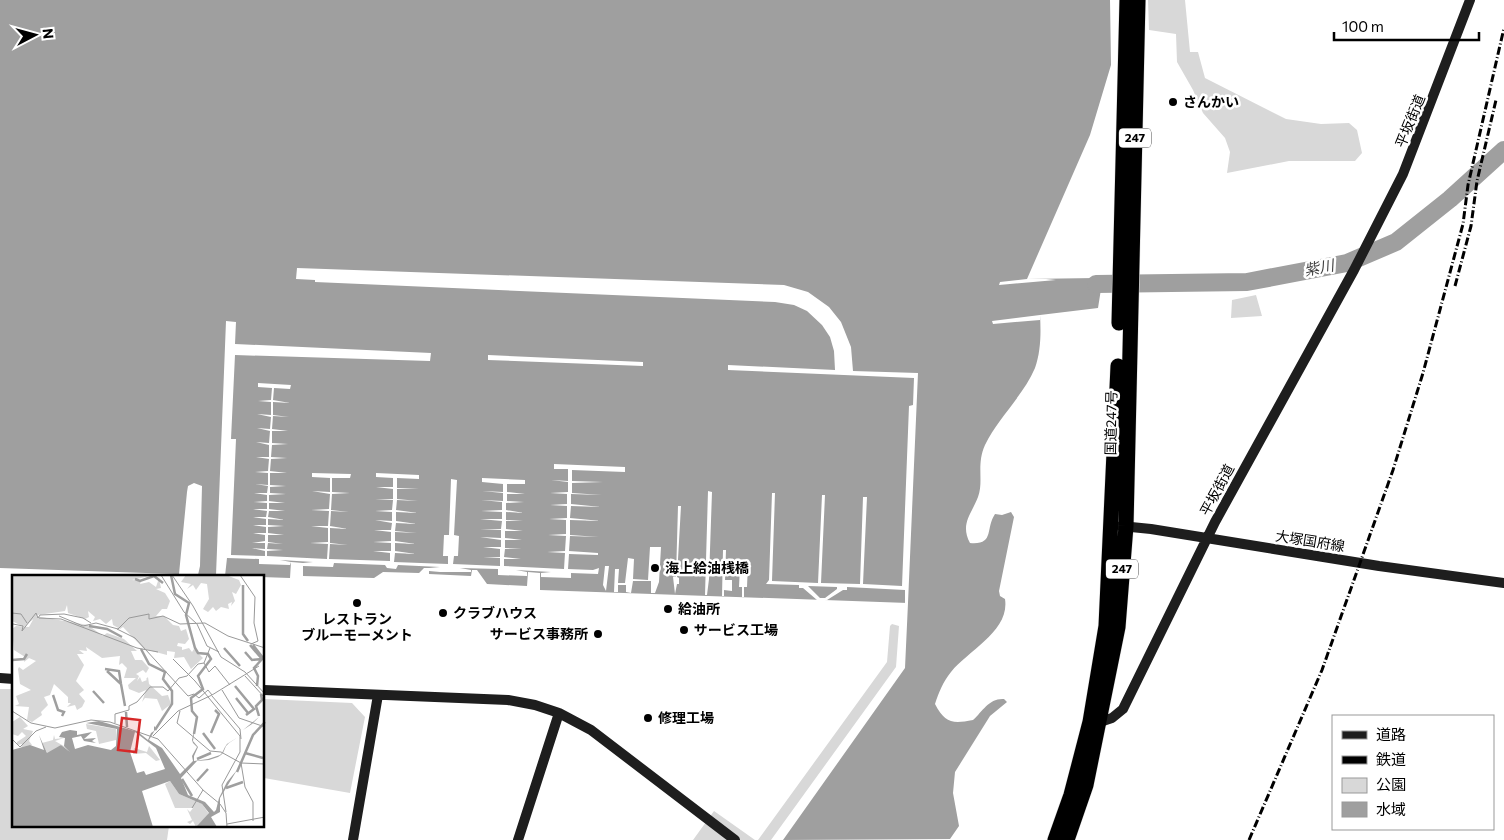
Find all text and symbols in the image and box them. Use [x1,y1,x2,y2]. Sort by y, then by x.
north arrow [10,10,60,60]
scale bar [1334,10,1479,42]
text: 100 m [1342,17,1384,35]
text: N [39,27,57,40]
street label: 平坂街道 [1391,92,1428,150]
place label: さんかい [1183,93,1239,110]
marker: さんかい [1167,96,1179,108]
road number: 247 [1119,128,1151,148]
water label: 紫川 [1302,255,1337,279]
street label: 国道247号 [1101,390,1120,456]
street label: 平坂街道 [1196,461,1237,518]
street label: 大塚国府線 [1274,527,1346,554]
place label: 海上給油桟橋 [665,559,749,576]
road number: 247 [1106,560,1138,578]
marker: 海上給油桟橋 [649,562,661,574]
inset map [12,575,265,828]
marker: レストラン ブルーモーメント [351,597,363,609]
place label: 給油所 [678,600,720,617]
marker: 給油所 [662,603,674,615]
place label: クラブハウス [453,604,537,621]
marker: クラブハウス [437,607,449,619]
place label: レストラン ブルーモーメント [301,610,413,643]
place label: サービス工場 [694,621,778,638]
marker: サービス工場 [678,624,690,636]
place label: サービス事務所 [490,625,588,642]
marker: サービス事務所 [592,628,604,640]
place label: 修理工場 [658,709,714,726]
marker: 修理工場 [642,712,654,724]
legend [1332,715,1494,830]
text: 道路 [1376,725,1406,743]
text: 鉄道 [1376,750,1406,768]
text: 公園 [1376,775,1406,793]
text: 水域 [1376,800,1406,818]

